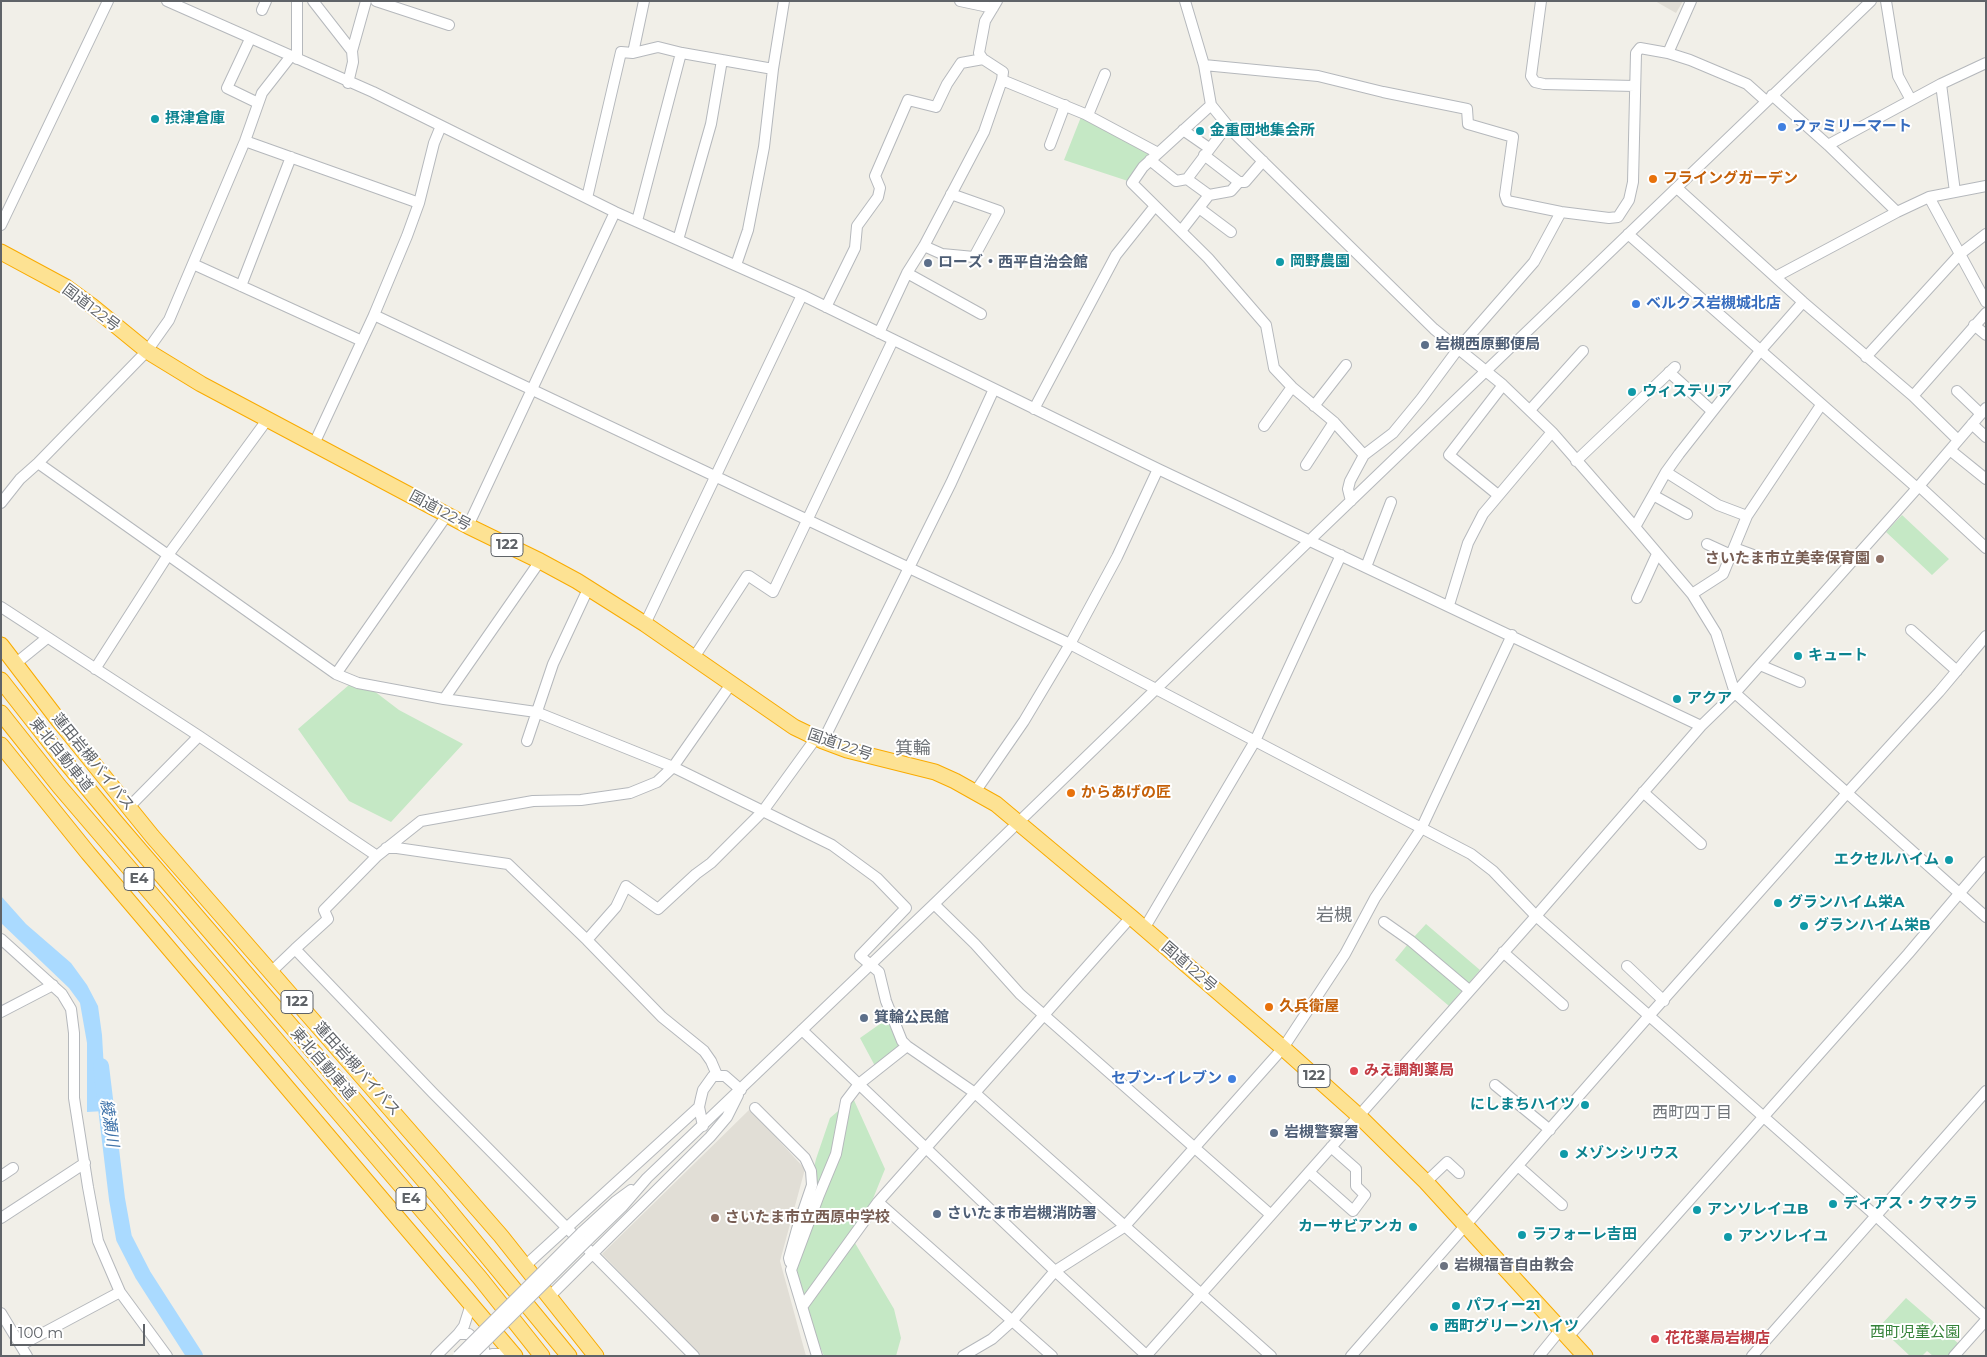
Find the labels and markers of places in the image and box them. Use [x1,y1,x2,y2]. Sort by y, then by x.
place label: 摂津倉庫 [165,110,225,128]
marker: 摂津倉庫 [149,113,161,125]
place label: ファミリーマート [1792,118,1912,136]
marker: ファミリーマート [1776,121,1788,133]
place label: 金重団地集会所 [1210,122,1315,140]
marker: 金重団地集会所 [1194,125,1206,137]
place label: フライングガーデン [1663,170,1798,188]
marker: フライングガーデン [1647,173,1659,185]
place label: 岡野農園 [1290,253,1350,271]
place label: ローズ・西平自治会館 [938,254,1088,272]
marker: 岡野農園 [1274,256,1286,268]
marker: ローズ・西平自治会館 [922,257,934,269]
place label: ベルクス岩槻城北店 [1646,295,1781,313]
marker: ベルクス岩槻城北店 [1630,298,1642,310]
place label: 岩槻西原郵便局 [1435,336,1540,354]
marker: 岩槻西原郵便局 [1419,339,1431,351]
place label: ウィステリア [1642,383,1732,401]
marker: ウィステリア [1626,386,1638,398]
place label: さいたま市立美幸保育園 [1705,550,1870,568]
marker: さいたま市立美幸保育園 [1874,553,1886,565]
place label: キュート [1808,647,1868,665]
marker: キュート [1792,650,1804,662]
place label: アクア [1687,690,1732,708]
marker: アクア [1671,693,1683,705]
place label: からあげの匠 [1081,784,1171,802]
marker: からあげの匠 [1065,787,1077,799]
place label: エクセルハイム [1834,851,1939,869]
marker: エクセルハイム [1943,854,1955,866]
place label: グランハイム栄A [1788,894,1904,912]
marker: グランハイム栄A [1772,897,1784,909]
place label: グランハイム栄B [1814,917,1930,935]
marker: グランハイム栄B [1798,920,1810,932]
place label: 久兵衛屋 [1279,998,1339,1016]
marker: 久兵衛屋 [1263,1001,1275,1013]
place label: 箕輪公民館 [874,1009,949,1027]
marker: 箕輪公民館 [858,1012,870,1024]
place label: みえ調剤薬局 [1364,1062,1454,1080]
marker: みえ調剤薬局 [1348,1065,1360,1077]
place label: セブン-イレブン [1111,1070,1222,1088]
marker: セブン-イレブン [1226,1073,1238,1085]
place label: にしまちハイツ [1470,1096,1575,1114]
marker: にしまちハイツ [1579,1099,1591,1111]
place label: 岩槻警察署 [1284,1124,1359,1142]
marker: 岩槻警察署 [1268,1127,1280,1139]
place label: メゾンシリウス [1574,1145,1679,1163]
marker: メゾンシリウス [1558,1148,1570,1160]
place label: ディアス・クマクラ [1843,1195,1978,1213]
marker: ディアス・クマクラ [1827,1198,1839,1210]
place label: アンソレイユB [1707,1201,1808,1219]
marker: アンソレイユB [1691,1204,1703,1216]
place label: さいたま市岩槻消防署 [947,1205,1097,1223]
marker: さいたま市岩槻消防署 [931,1208,943,1220]
place label: さいたま市立西原中学校 [725,1209,890,1227]
marker: さいたま市立西原中学校 [709,1212,721,1224]
place label: カーサビアンカ [1298,1218,1403,1236]
marker: カーサビアンカ [1407,1221,1419,1233]
place label: ラフォーレ吉田 [1532,1226,1637,1244]
place label: アンソレイユ [1738,1228,1828,1246]
marker: ラフォーレ吉田 [1516,1229,1528,1241]
marker: アンソレイユ [1722,1231,1734,1243]
place label: 岩槻福音自由教会 [1454,1257,1574,1275]
marker: 岩槻福音自由教会 [1438,1260,1450,1272]
place label: パフィー21 [1466,1297,1541,1315]
marker: パフィー21 [1450,1300,1462,1312]
place label: 西町グリーンハイツ [1444,1318,1579,1336]
marker: 西町グリーンハイツ [1428,1321,1440,1333]
place label: 花花薬局岩槻店 [1665,1330,1770,1348]
marker: 花花薬局岩槻店 [1649,1333,1661,1345]

